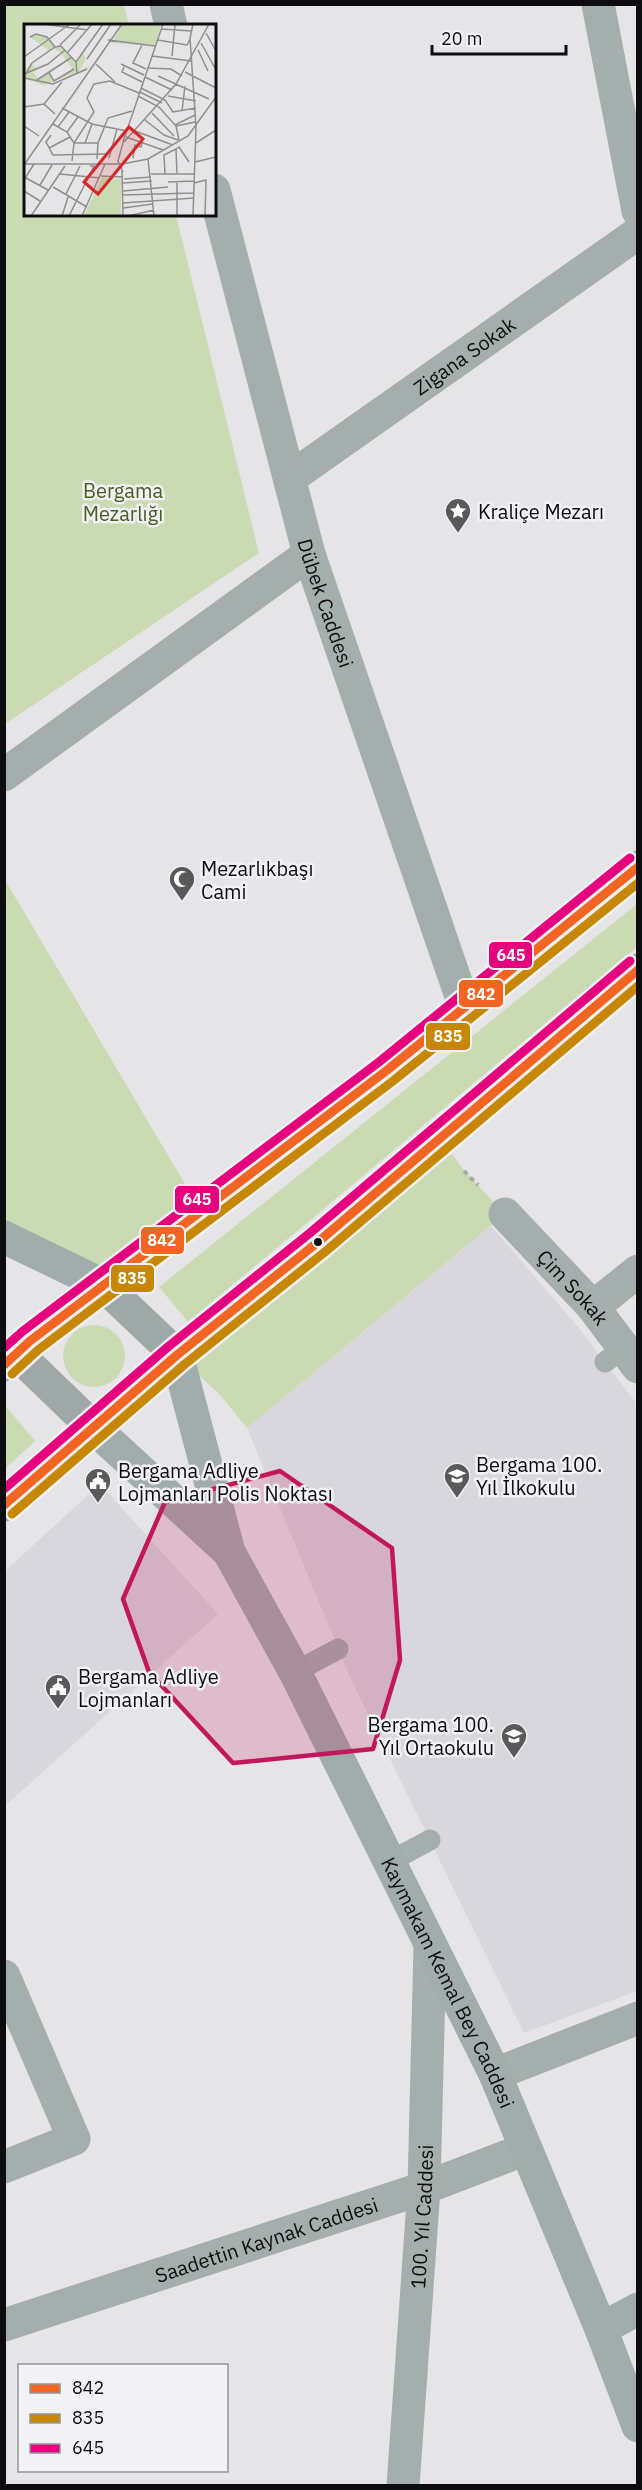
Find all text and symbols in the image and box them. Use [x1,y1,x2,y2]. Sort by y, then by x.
scale bar [432,18,566,56]
inset map [24,24,216,216]
text: 20 m [441,27,483,50]
street label: Zigana Sokak [408,310,521,401]
park label: Bergama Mezarlığı [83,477,163,527]
place icon: Kraliçe Mezarı [443,496,473,534]
place label: Kraliçe Mezarı [478,498,604,525]
street label: Dübek Caddesi [292,536,360,671]
place label: Mezarlıkbaşı Cami [201,855,313,905]
mosque icon: Mezarlıkbaşı Cami [167,864,197,902]
line badge: 645 [488,941,533,969]
text: 645 [497,945,526,965]
line badge: 842 [458,979,504,1008]
text: 842 [467,984,495,1004]
line badge: 835 [425,1022,471,1051]
text: 835 [434,1026,463,1046]
line badge: 645 [174,1185,220,1214]
text: 645 [183,1189,212,1209]
line badge: 842 [140,1226,185,1255]
text: 842 [148,1230,176,1250]
unlabelled marker [312,1236,324,1248]
street label: Çim Sokak [532,1243,615,1331]
line badge: 835 [110,1264,155,1293]
text: 835 [118,1268,147,1288]
place label: Bergama 100. Yıl İlkokulu [476,1451,602,1501]
place label: Bergama Adliye Lojmanları Polis Noktası [118,1457,333,1507]
school or university icon: Bergama 100. Yıl İlkokulu [442,1461,472,1499]
public building icon: Bergama Adliye Lojmanları Polis Noktası [83,1466,113,1504]
place label: Bergama Adliye Lojmanları [78,1663,219,1713]
public building icon: Bergama Adliye Lojmanları [43,1672,73,1710]
place label: Bergama 100. Yıl Ortaokulu [368,1711,494,1761]
school or university icon: Bergama 100. Yıl Ortaokulu [499,1721,529,1759]
street label: Kaymakam Kemal Bey Caddesi [376,1852,521,2112]
street label: 100. Yıl Caddesi [403,2144,439,2290]
street label: Saadettin Kaynak Caddesi [151,2190,381,2288]
legend [18,2364,228,2472]
text: 842 [72,2376,104,2399]
text: 835 [72,2406,104,2429]
text: 645 [72,2436,104,2459]

